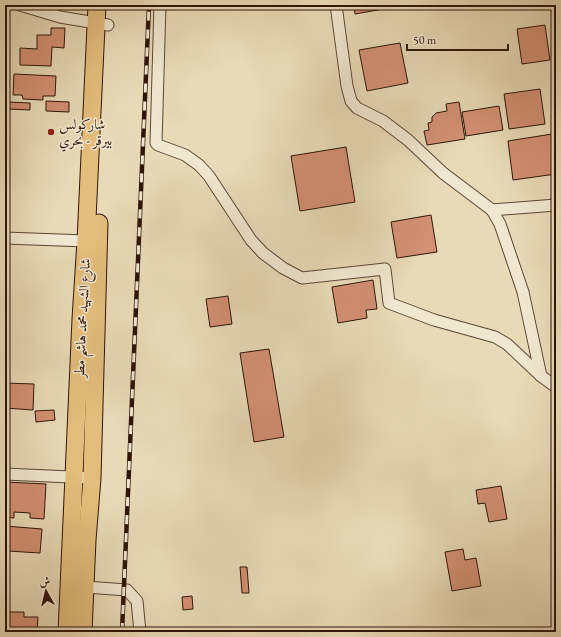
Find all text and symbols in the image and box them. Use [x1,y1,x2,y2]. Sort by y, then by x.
scale bar [407,26,508,52]
text: 50 m [413,32,437,48]
place label: شاركولس بيرقر - بحري [59,115,113,152]
marker: شاركولس بيرقر - بحري [46,127,56,137]
street label: شارع الشهيد محمد هاشم مطر [70,258,99,381]
north arrow [26,571,66,611]
text: ش [38,573,51,589]

